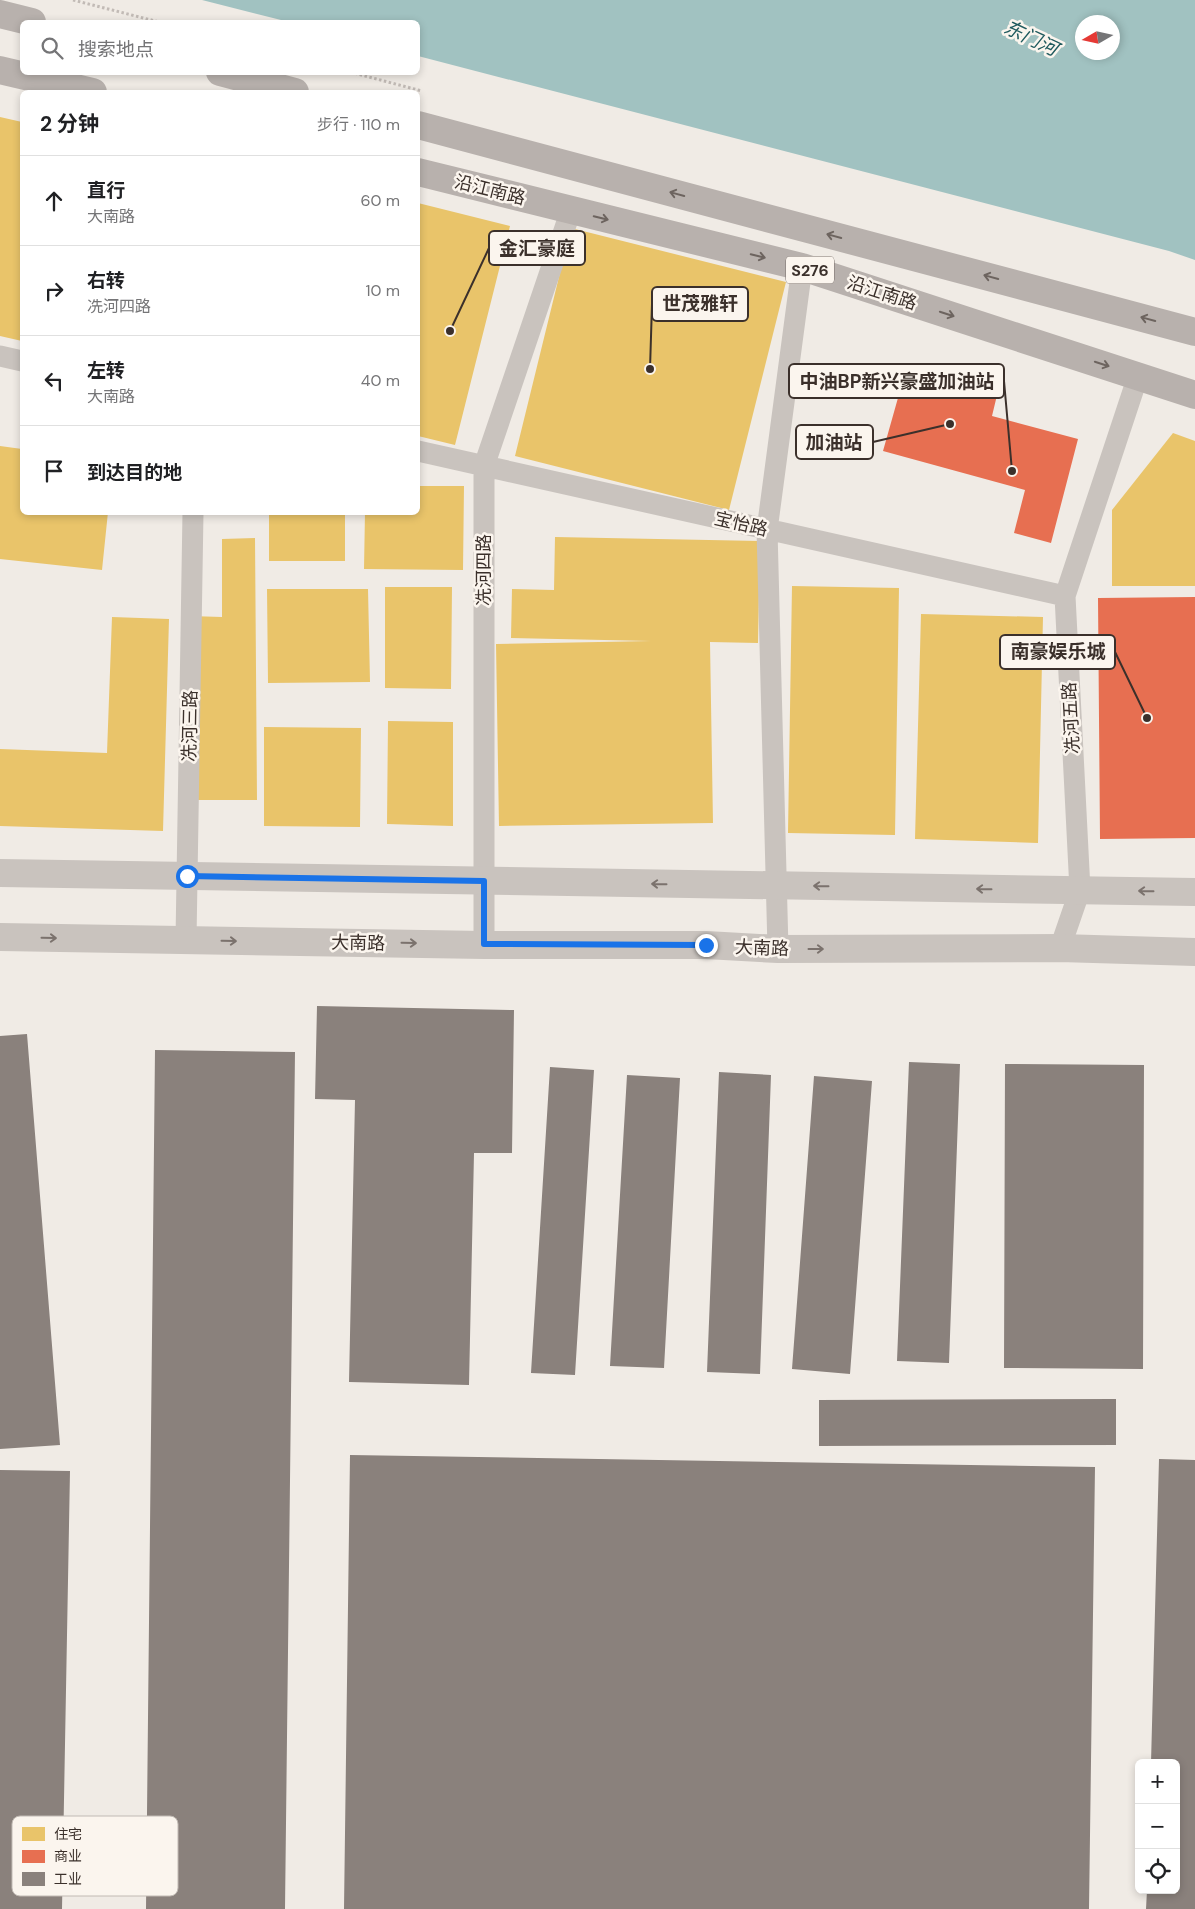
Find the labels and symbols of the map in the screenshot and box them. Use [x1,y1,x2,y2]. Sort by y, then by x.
water label: 东门河 [1000,15,1066,63]
north arrow [1075,15,1120,60]
street label: 沿江南路 [452,170,528,210]
one-way arrow [669,189,685,198]
one-way arrow [592,213,608,223]
one-way arrow [826,230,842,240]
callout: 金汇豪庭 [489,231,585,265]
text: 金汇豪庭 [499,236,575,261]
one-way arrow [750,252,766,261]
road number: S276 [786,256,834,284]
street label: 沿江南路 [844,270,920,316]
one-way arrow [983,272,999,282]
callout: 世茂雅轩 [652,287,748,321]
text: 世茂雅轩 [662,291,738,316]
one-way arrow [939,310,955,319]
one-way arrow [1140,314,1156,323]
one-way arrow [1094,360,1109,369]
callout: 中油BP新兴豪盛加油站 [789,364,1004,398]
text: 中油BP新兴豪盛加油站 [800,369,994,394]
callout: 加油站 [796,425,873,459]
text: 加油站 [805,430,863,455]
street label: 宝怡路 [712,506,770,542]
street label: 冼河四路 [472,534,496,606]
callout: 南豪娱乐城 [1000,635,1115,669]
text: 南豪娱乐城 [1010,639,1106,664]
street label: 冼河五路 [1057,681,1085,755]
street label: 冼河三路 [177,690,203,762]
route start [176,865,199,888]
one-way arrow [651,879,668,889]
one-way arrow [814,881,830,891]
one-way arrow [976,884,992,894]
one-way arrow [1139,886,1155,896]
street label: 大南路 [331,931,385,955]
one-way arrow [40,933,56,943]
route end [695,934,718,957]
street label: 大南路 [735,935,789,961]
one-way arrow [220,936,236,945]
one-way arrow [400,938,416,948]
one-way arrow [808,944,824,954]
legend [12,1816,178,1896]
text: 住宅 [54,1825,82,1843]
text: 商业 [54,1847,82,1865]
text: 工业 [54,1870,82,1888]

